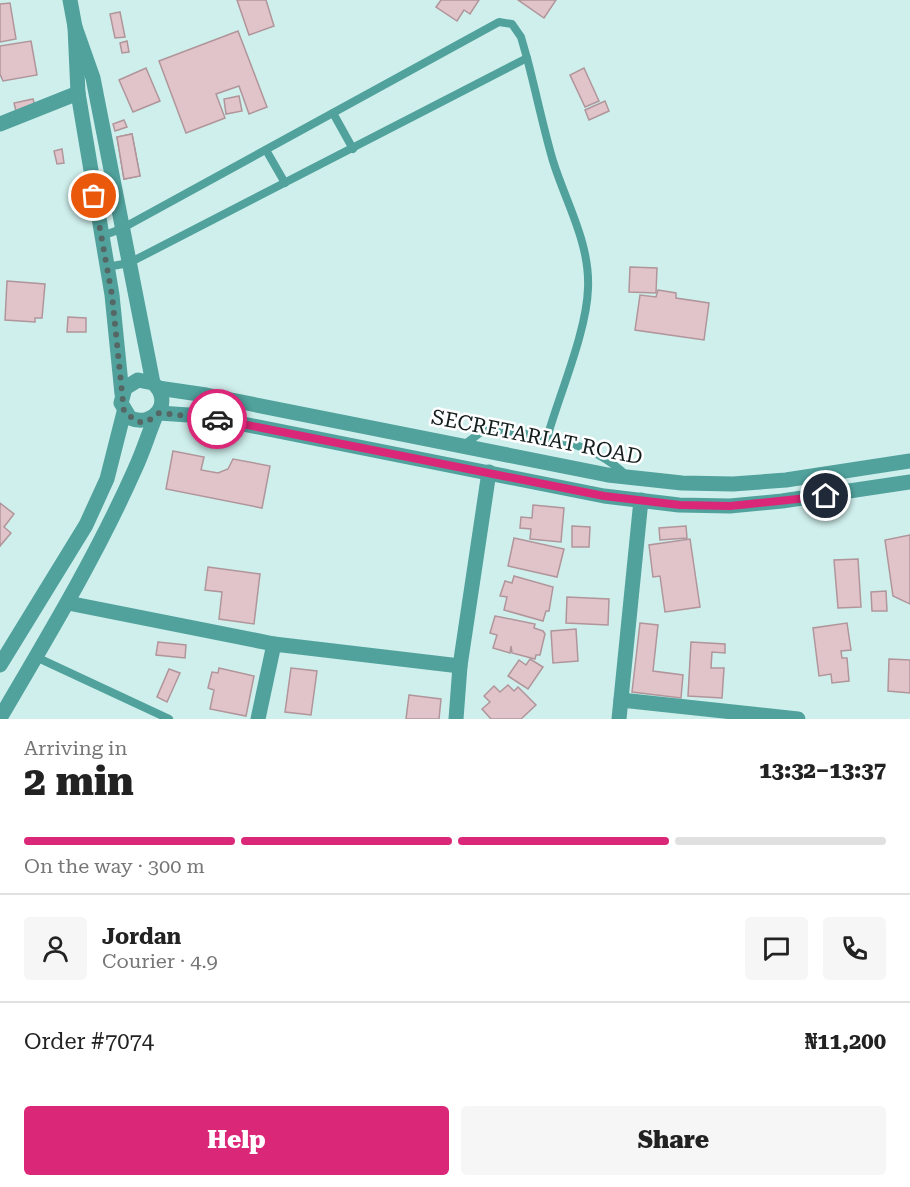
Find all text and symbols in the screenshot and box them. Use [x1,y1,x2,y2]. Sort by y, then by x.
pin [68,170,119,221]
icon: bag [77,179,110,212]
courier [187,389,247,449]
icon: car [201,403,234,436]
street label: SECRETARIAT ROAD [429,405,645,469]
pin [800,470,851,521]
icon: home [809,479,842,512]
text: Arriving in [24,736,127,760]
text: 13:32–13:37 [759,758,886,783]
text: 2 min [24,759,134,805]
text: On the way · 300 m [24,854,205,878]
button: person [24,917,87,980]
button: chat [745,917,808,980]
button: phone [823,917,886,980]
text: Jordan [102,924,181,949]
text: Courier · 4.9 [102,949,218,973]
text: Order #7074 [24,1029,154,1054]
text: ₦11,200 [805,1029,886,1054]
button: Help [24,1106,449,1175]
button: Share [461,1106,886,1175]

